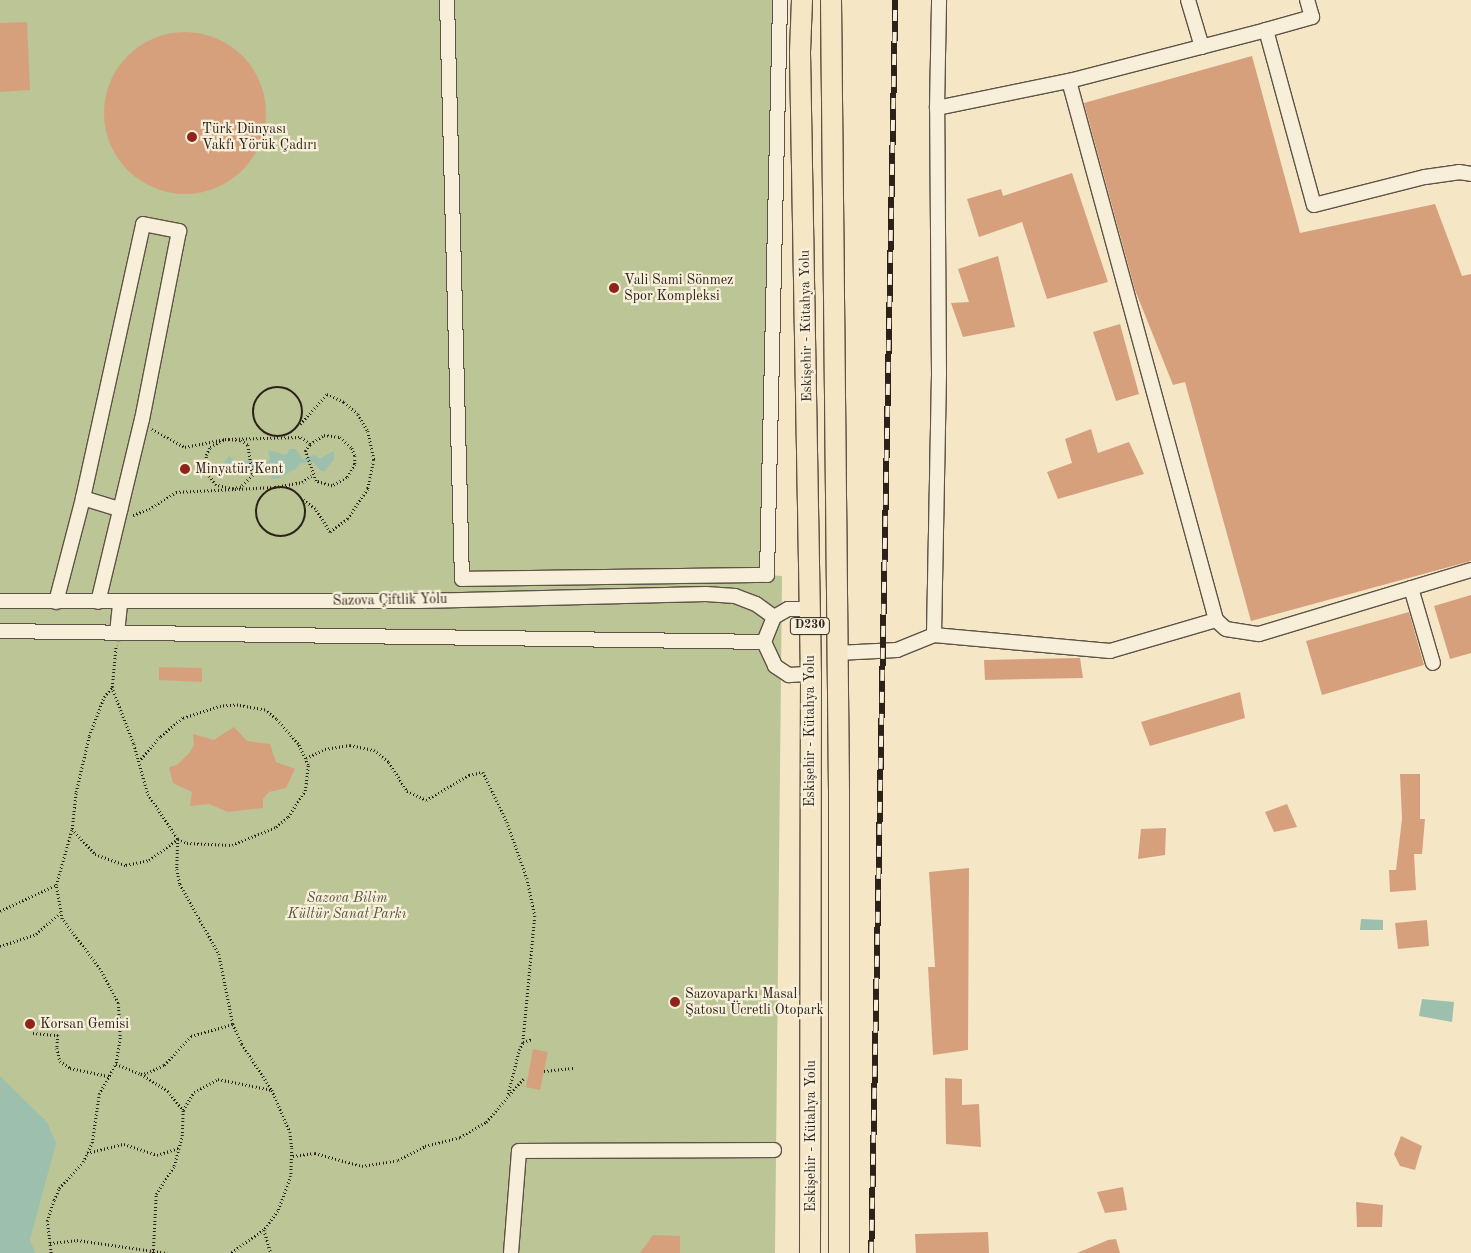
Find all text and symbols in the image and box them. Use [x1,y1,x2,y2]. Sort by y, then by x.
place label: Türk Dünyası Vakfı Yörük Çadırı [202,121,317,154]
marker: Türk Dünyası Vakfı Yörük Çadırı [186,131,198,143]
street label: Eskişehir - Kütahya Yolu [796,250,816,402]
place label: Vali Sami Sönmez Spor Kompleksi [624,272,733,304]
marker: Vali Sami Sönmez Spor Kompleksi [608,282,620,294]
place label: Minyatür Kent [195,461,283,477]
marker: Minyatür Kent [179,463,191,475]
street label: Sazova Çiftlik Yolu [332,591,448,609]
road number: D230 [789,616,831,636]
street label: Eskişehir - Kütahya Yolu [802,655,818,807]
park label: Sazova Bilim Kültür Sanat Parkı [288,890,406,922]
place label: Sazovaparkı Masal Şatosu Ücretli Otopark [685,986,824,1019]
marker: Sazovaparkı Masal Şatosu Ücretli Otopark [669,996,681,1008]
place label: Korsan Gemisi [40,1016,129,1032]
marker: Korsan Gemisi [24,1018,36,1030]
street label: Eskişehir - Kütahya Yolu [803,1060,819,1212]

